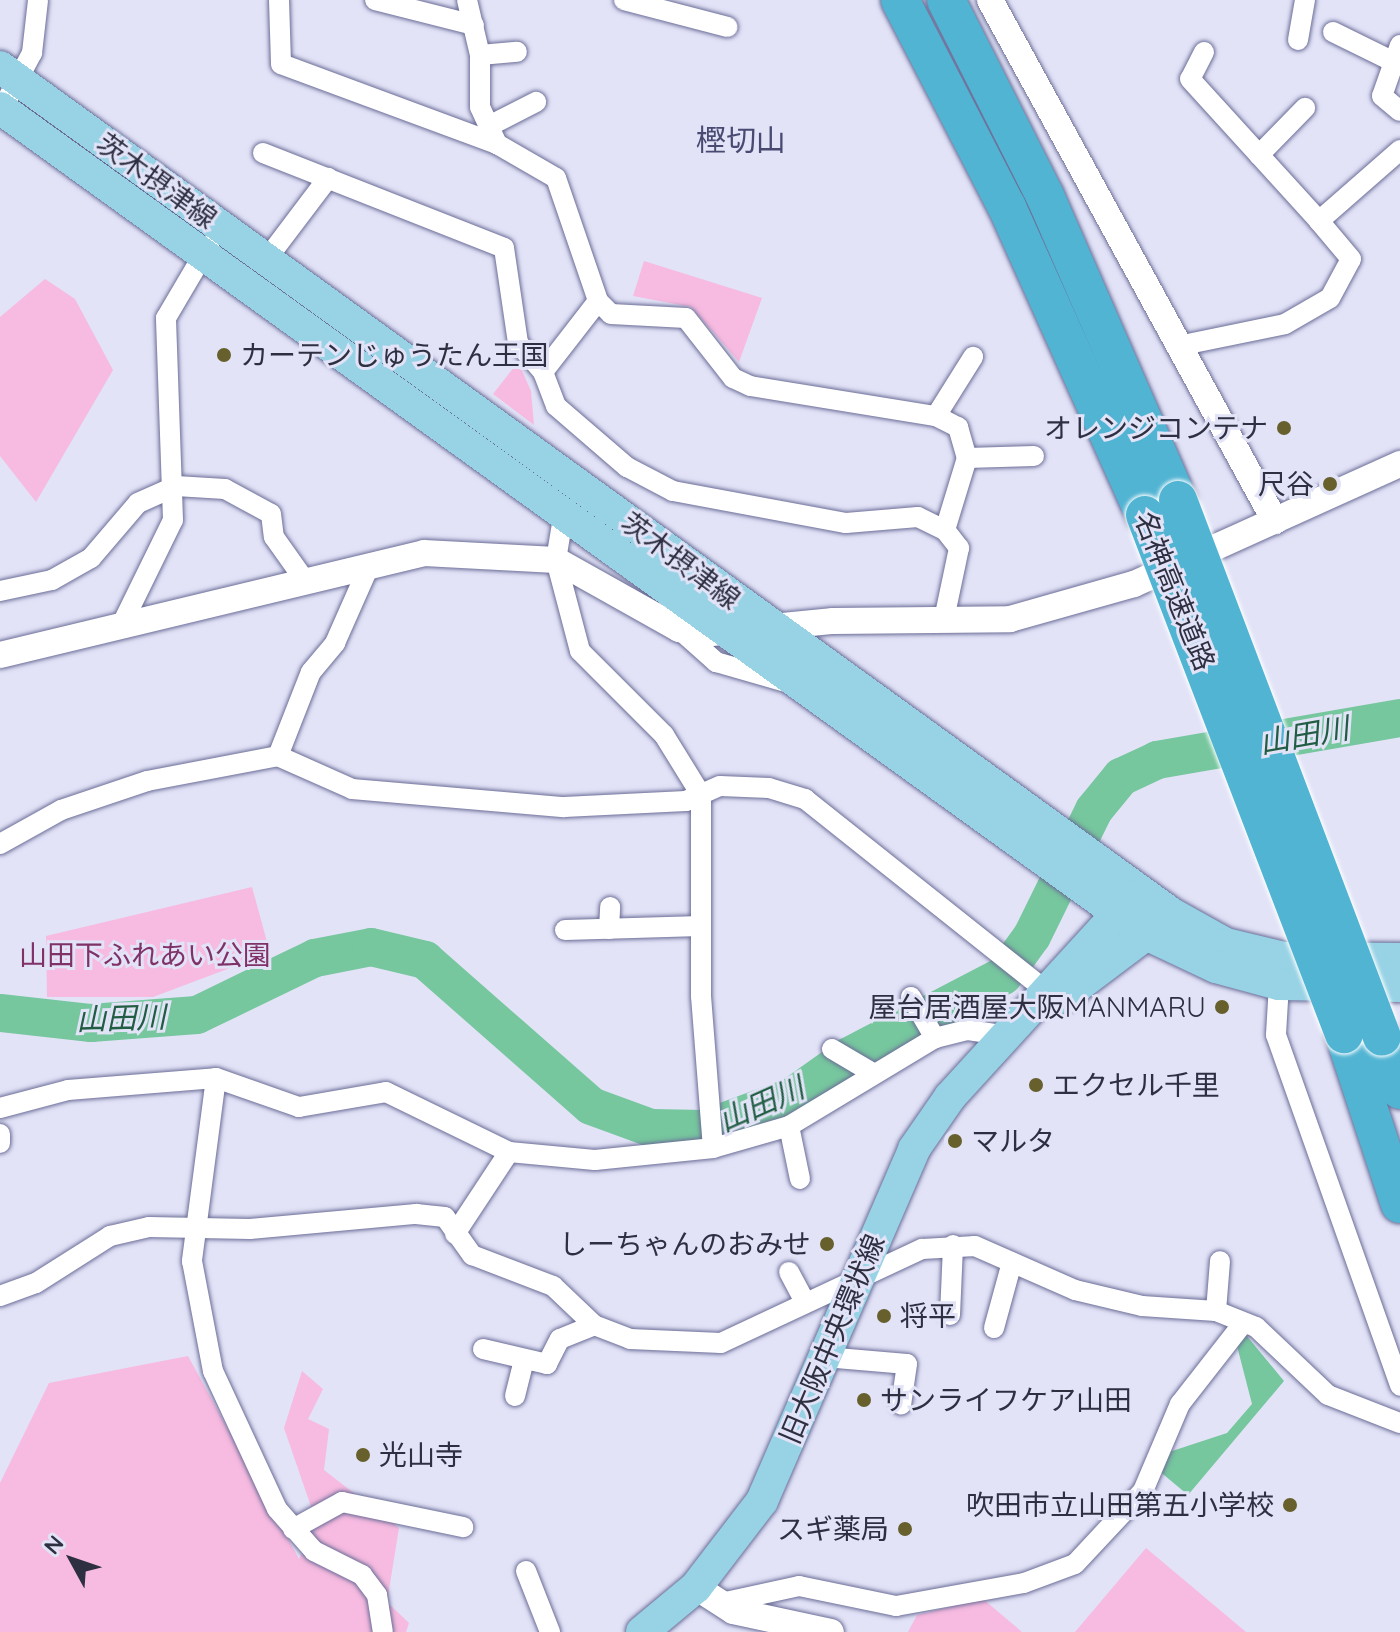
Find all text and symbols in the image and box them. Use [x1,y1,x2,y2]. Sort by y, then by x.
district label: 樫切山 [696,122,786,158]
street label: 茨木摂津線 [90,126,224,236]
place label: カーテンじゅうたん王国 [240,338,548,372]
marker: カーテンじゅうたん王国 [215,346,233,364]
place label: オレンジコンテナ [1044,411,1268,445]
marker: オレンジコンテナ [1275,419,1293,437]
place label: 尺谷 [1258,467,1314,501]
marker: 尺谷 [1321,475,1339,493]
street label: 茨木摂津線 [615,505,747,617]
street label: 名神高速道路 [1128,507,1222,675]
water label: 山田川 [1257,709,1351,761]
park label: 山田下ふれあい公園 [19,938,271,972]
place label: 屋台居酒屋大阪MANMARU [868,990,1206,1024]
water label: 山田川 [75,998,167,1038]
marker: 屋台居酒屋大阪MANMARU [1213,998,1231,1016]
place label: エクセル千里 [1052,1068,1220,1102]
water label: 山田川 [713,1069,809,1139]
marker: エクセル千里 [1027,1076,1045,1094]
place label: マルタ [971,1124,1055,1158]
marker: マルタ [946,1132,964,1150]
place label: しーちゃんのおみせ [559,1227,811,1261]
street label: 旧大阪中央環状線 [773,1229,891,1449]
marker: しーちゃんのおみせ [818,1235,836,1253]
place label: 将平 [900,1299,956,1333]
marker: 将平 [875,1307,893,1325]
place label: サンライフケア山田 [880,1383,1132,1417]
marker: サンライフケア山田 [855,1391,873,1409]
place label: 光山寺 [379,1438,463,1472]
marker: 光山寺 [354,1446,372,1464]
place label: 吹田市立山田第五小学校 [966,1488,1274,1522]
marker: 吹田市立山田第五小学校 [1281,1496,1299,1514]
place label: スギ薬局 [777,1512,889,1546]
north arrow [32,1520,112,1600]
marker: スギ薬局 [896,1520,914,1538]
text: N [38,1529,70,1560]

